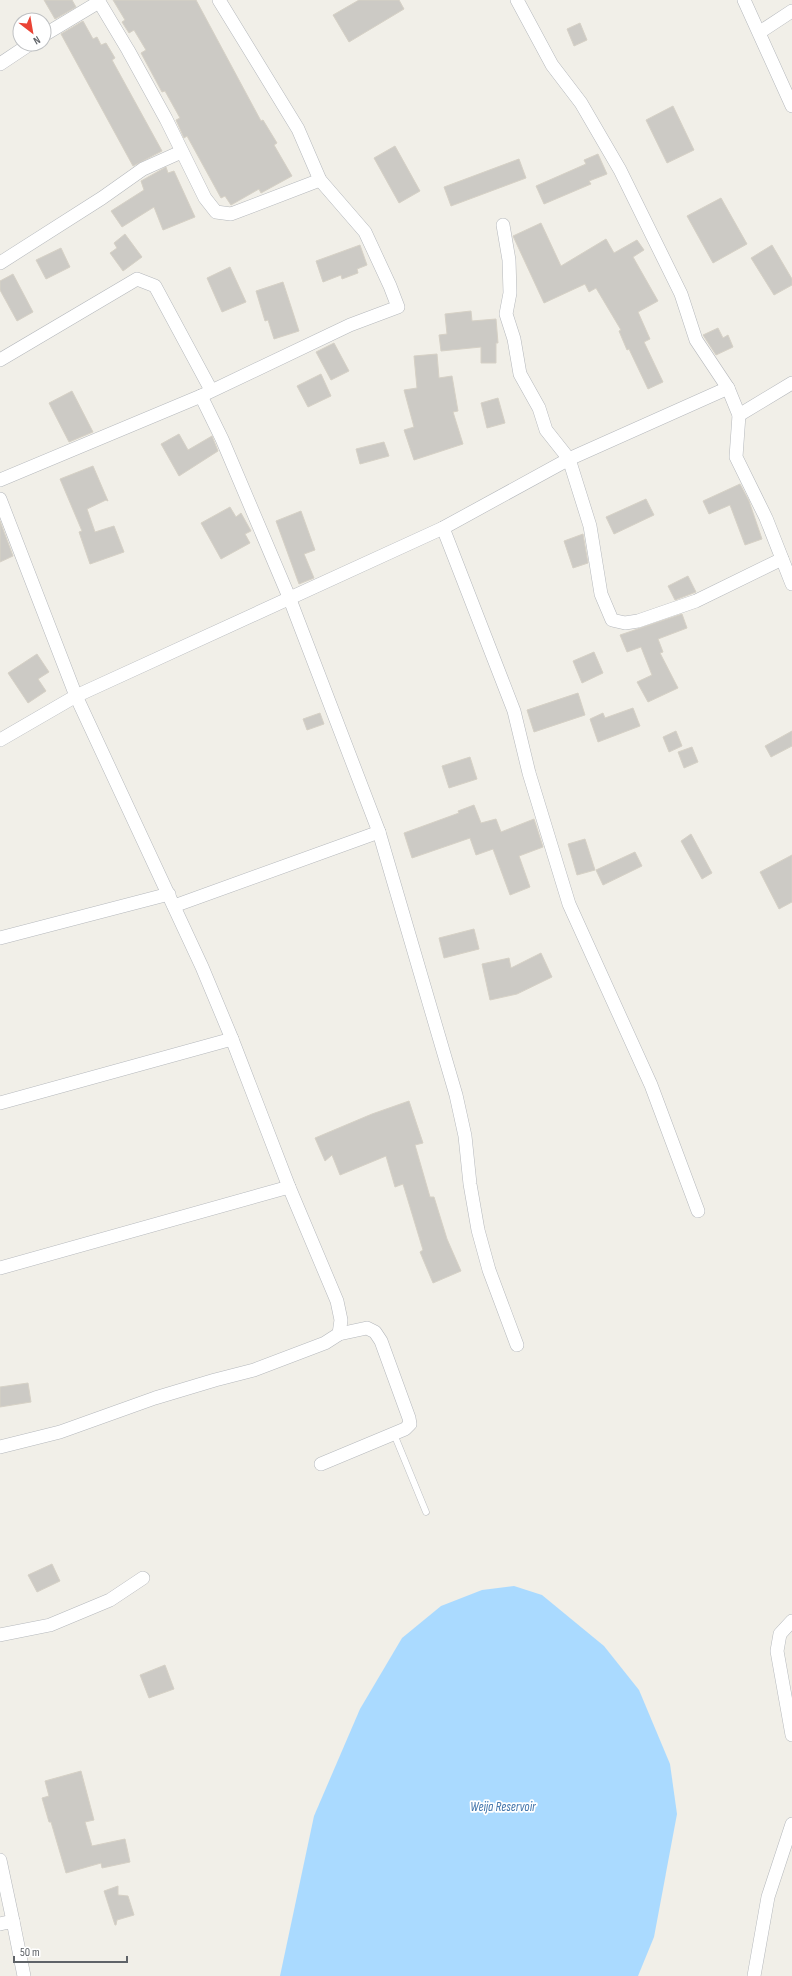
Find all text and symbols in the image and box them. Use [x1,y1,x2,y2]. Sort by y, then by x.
north arrow [12,12,52,52]
text: N [31,33,43,47]
water label: Weija Reservoir [470,1799,537,1815]
scale bar [14,1938,127,1964]
text: 50 m [20,1945,40,1960]

